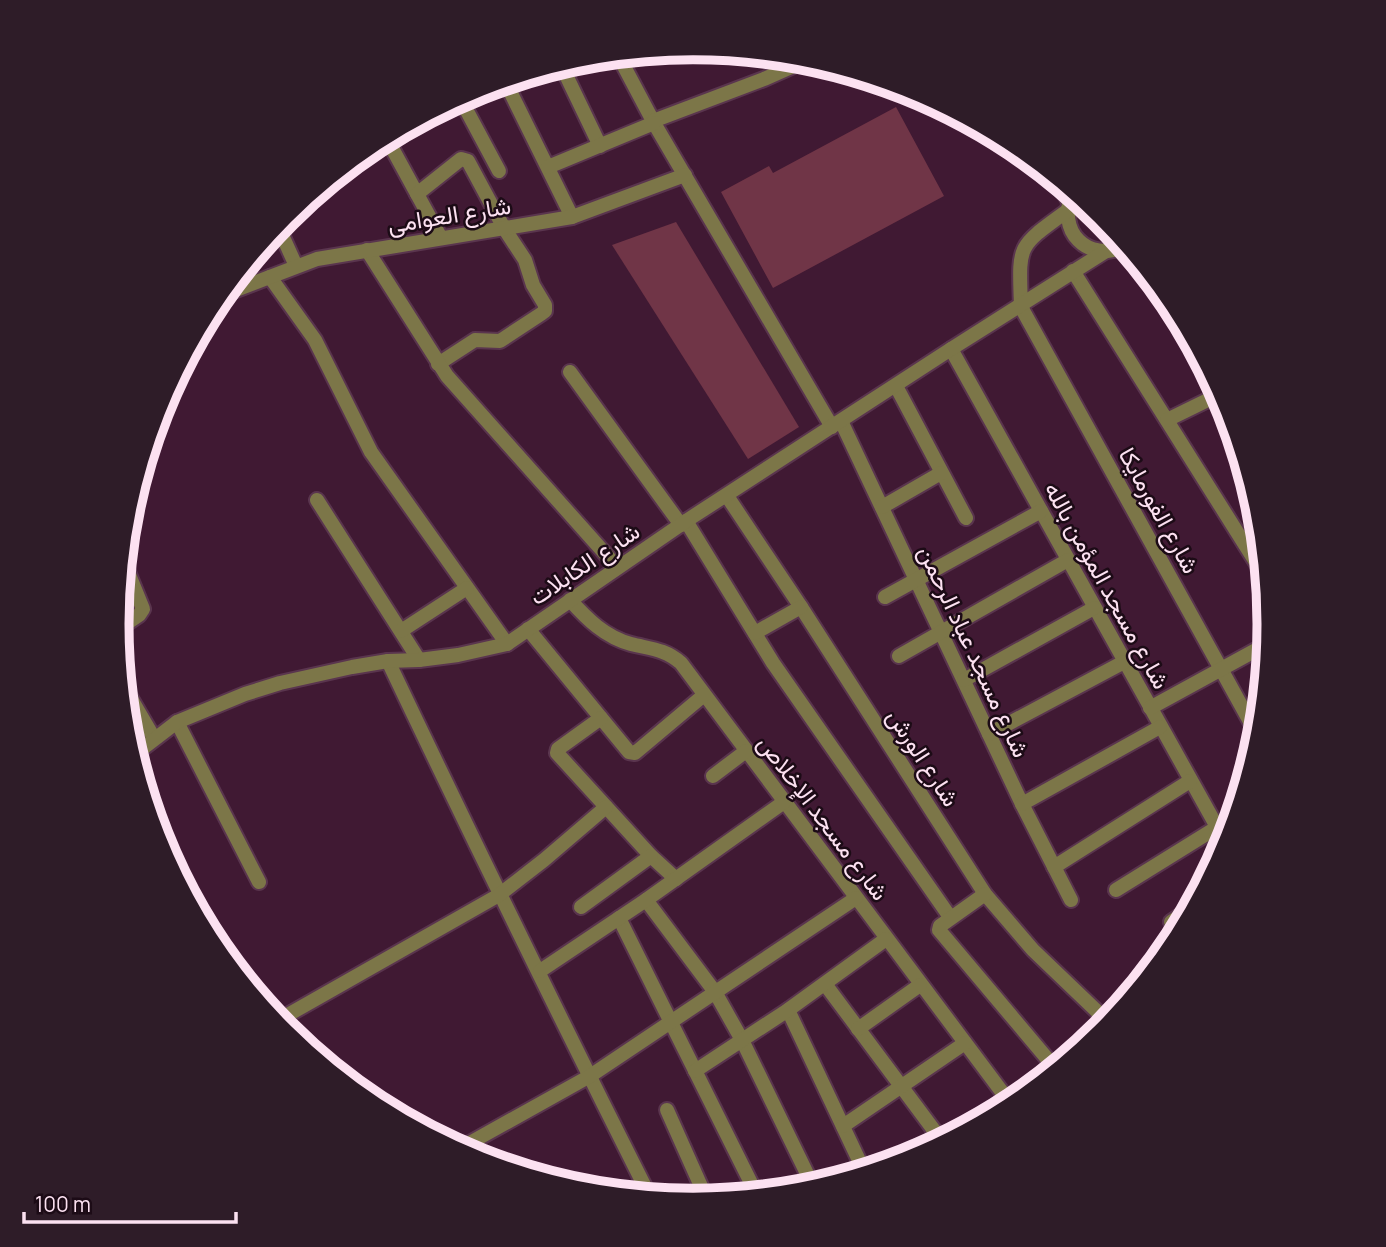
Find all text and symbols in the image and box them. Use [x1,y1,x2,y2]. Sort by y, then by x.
street label: شارع العوامى [385,188,513,241]
street label: شارع الفورمايكا [1111,441,1208,580]
street label: شارع مسجد المؤمن بالله [1036,475,1179,695]
street label: شارع الكابلات [522,514,646,613]
street label: شارع مسجد عباد الرحمن [910,540,1039,763]
street label: شارع الورش [879,701,968,813]
street label: شارع مسجد الإخلاص [750,727,897,907]
scale bar [24,1180,236,1224]
text: 100 m [35,1190,91,1218]

